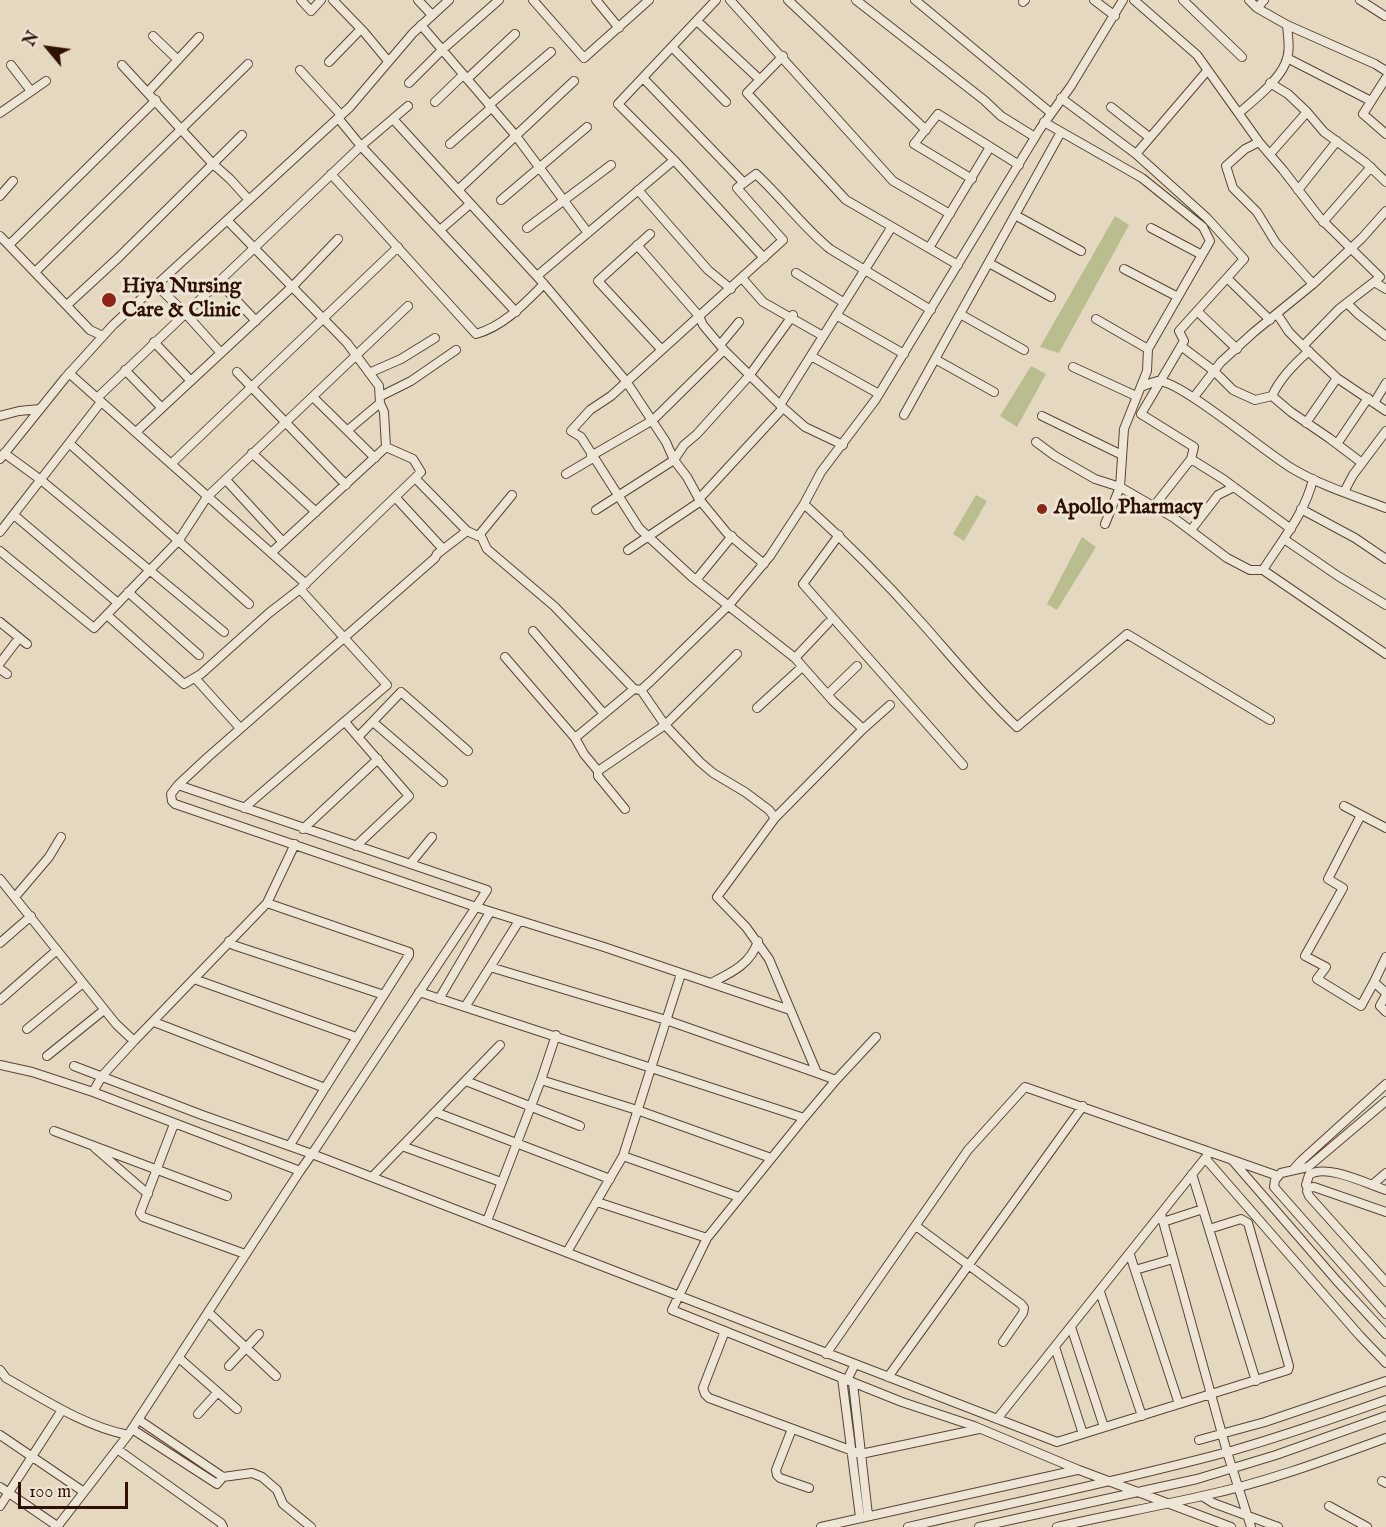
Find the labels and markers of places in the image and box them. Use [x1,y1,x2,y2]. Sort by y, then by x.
place label: Hiya Nursing Care & Clinic [122,275,241,325]
marker: Hiya Nursing Care & Clinic [100,291,118,309]
place label: Apollo Pharmacy [1054,496,1203,522]
marker: Apollo Pharmacy [1035,502,1049,516]

